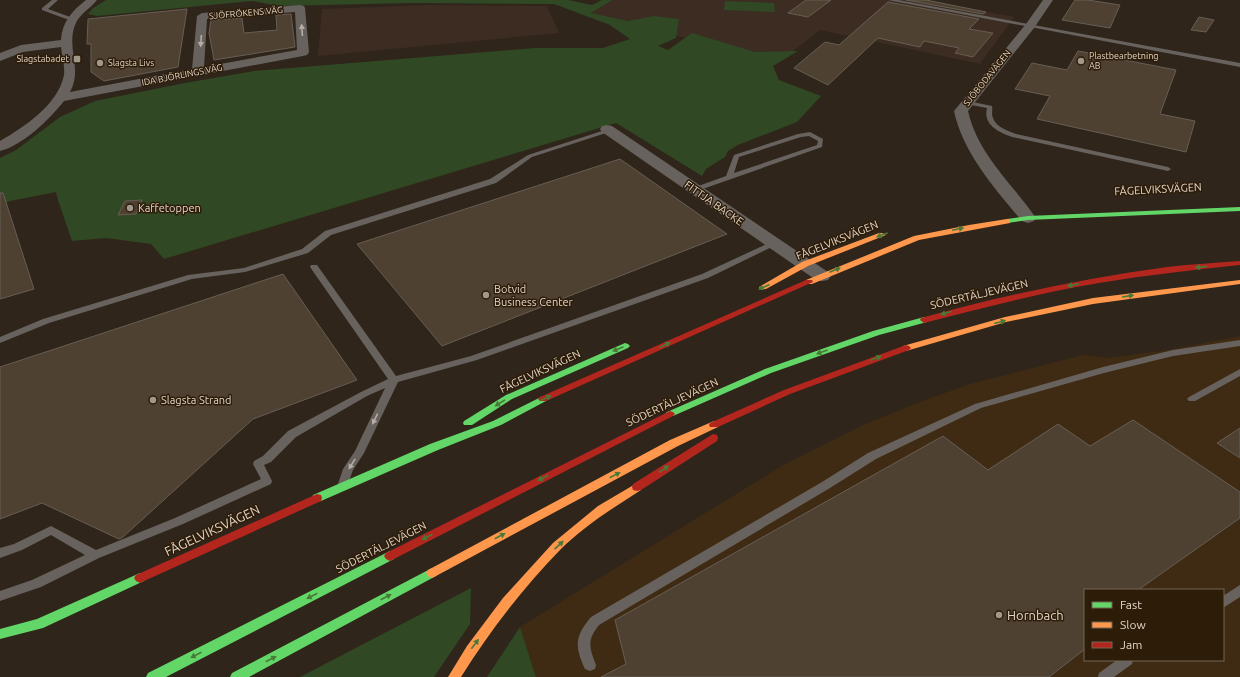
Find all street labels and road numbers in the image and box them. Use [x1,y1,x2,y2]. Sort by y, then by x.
street label: SJÖFRÖKENS VÄG [209,5,283,21]
street label: SJÖBODAVÄGEN [961,48,1013,108]
street label: IDA BJÖRLINGS VÄG [141,62,223,88]
street label: FITTJA BACKE [682,178,746,228]
street label: FÅGELVIKSVÄGEN [1114,181,1202,197]
street label: FÅGELVIKSVÄGEN [794,218,880,262]
street label: SÖDERTÄLJEVÄGEN [929,277,1029,311]
street label: FÅGELVIKSVÄGEN [498,347,582,395]
street label: SÖDERTÄLJEVÄGEN [624,375,720,429]
street label: FÅGELVIKSVÄGEN [162,501,262,558]
street label: SÖDERTÄLJEVÄGEN [334,519,428,575]

